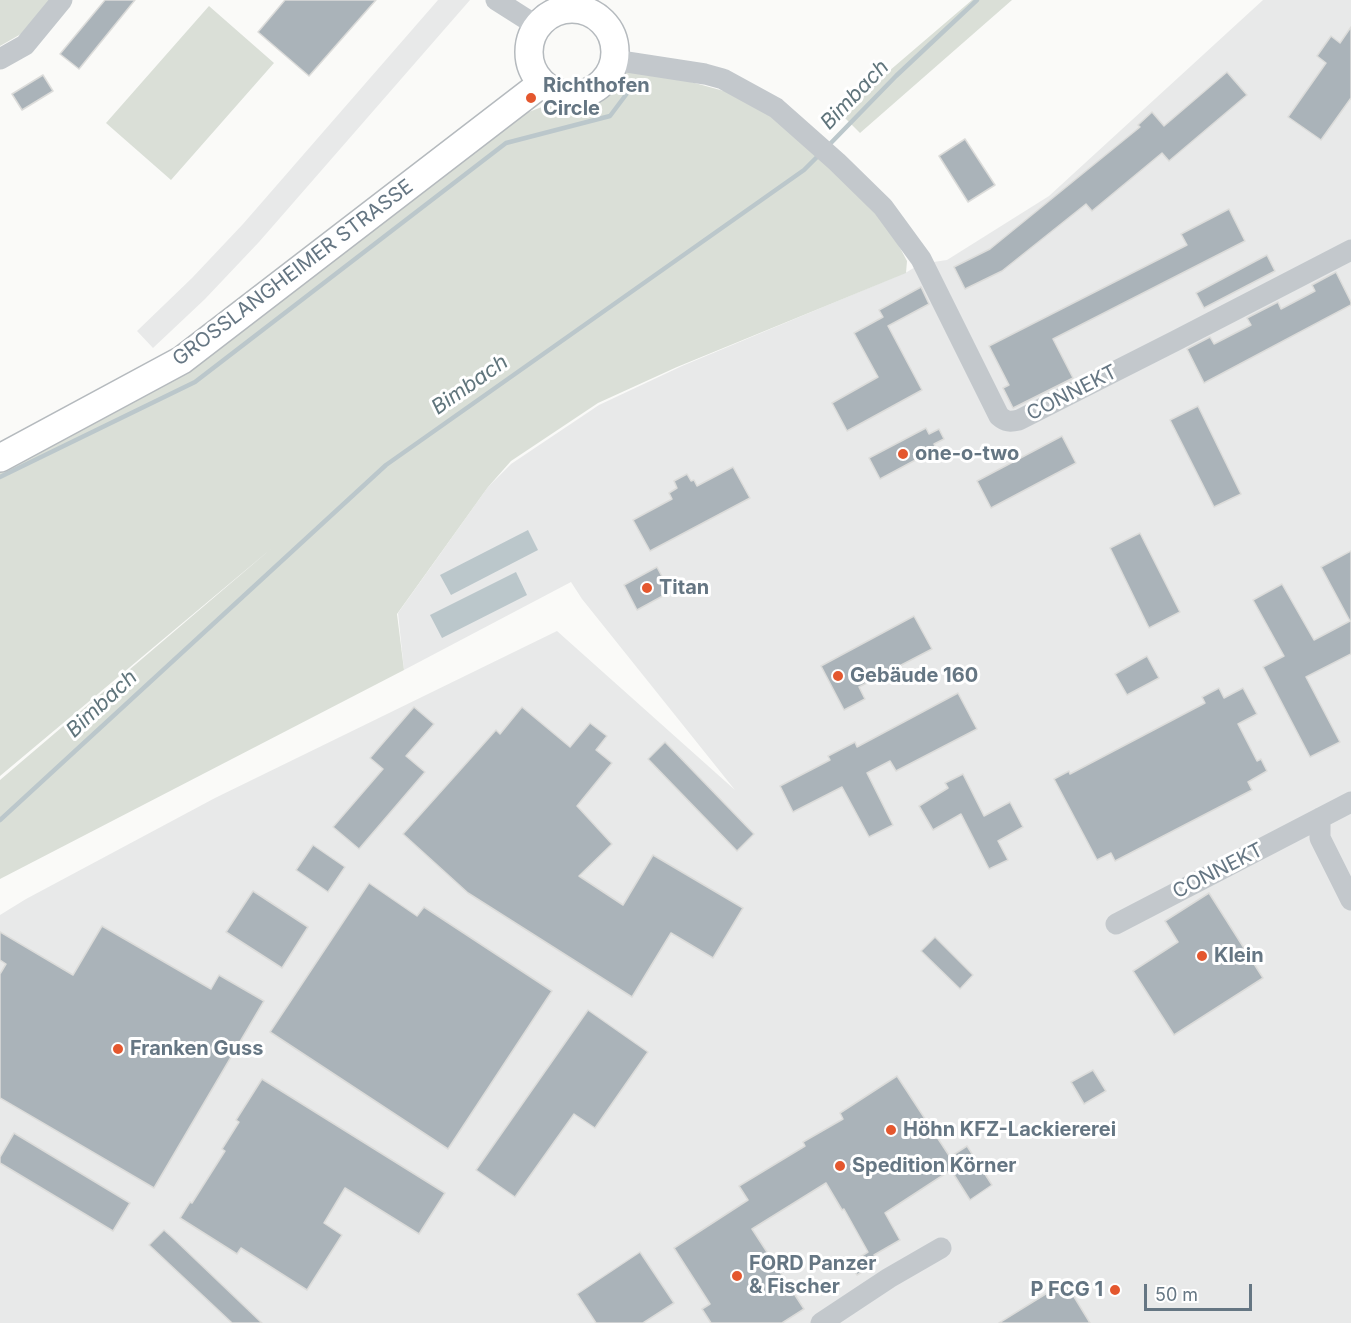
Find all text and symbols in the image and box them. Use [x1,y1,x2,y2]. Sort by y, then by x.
water label: Bimbach [816,55,894,135]
place label: Richthofen Circle [543,74,650,121]
marker: Richthofen Circle [524,91,538,105]
street label: GROSSLANGHEIMER STRASSE [168,175,418,371]
water label: Bimbach [427,350,513,420]
street label: CONNEKT [1023,360,1121,426]
place label: one-o-two [915,442,1019,466]
marker: one-o-two [896,447,910,461]
place label: Titan [659,576,709,600]
marker: Titan [640,581,654,595]
place label: Gebäude 160 [850,664,978,688]
water label: Bimbach [61,665,143,743]
marker: Gebäude 160 [831,669,845,683]
street label: CONNEKT [1169,838,1267,904]
place label: Klein [1214,944,1264,968]
marker: Klein [1195,949,1209,963]
place label: Franken Guss [130,1037,263,1061]
marker: Franken Guss [111,1042,125,1056]
place label: Höhn KFZ-Lackiererei [903,1118,1116,1142]
marker: Höhn KFZ-Lackiererei [884,1123,898,1137]
place label: Spedition Körner [852,1154,1017,1178]
marker: Spedition Körner [833,1159,847,1173]
place label: FORD Panzer & Fischer [749,1252,876,1299]
marker: FORD Panzer & Fischer [730,1269,744,1283]
scale bar [1147,1272,1255,1310]
place label: P FCG 1 [1030,1278,1103,1302]
marker: P FCG 1 [1108,1283,1122,1297]
text: 50 m [1155,1284,1198,1305]

